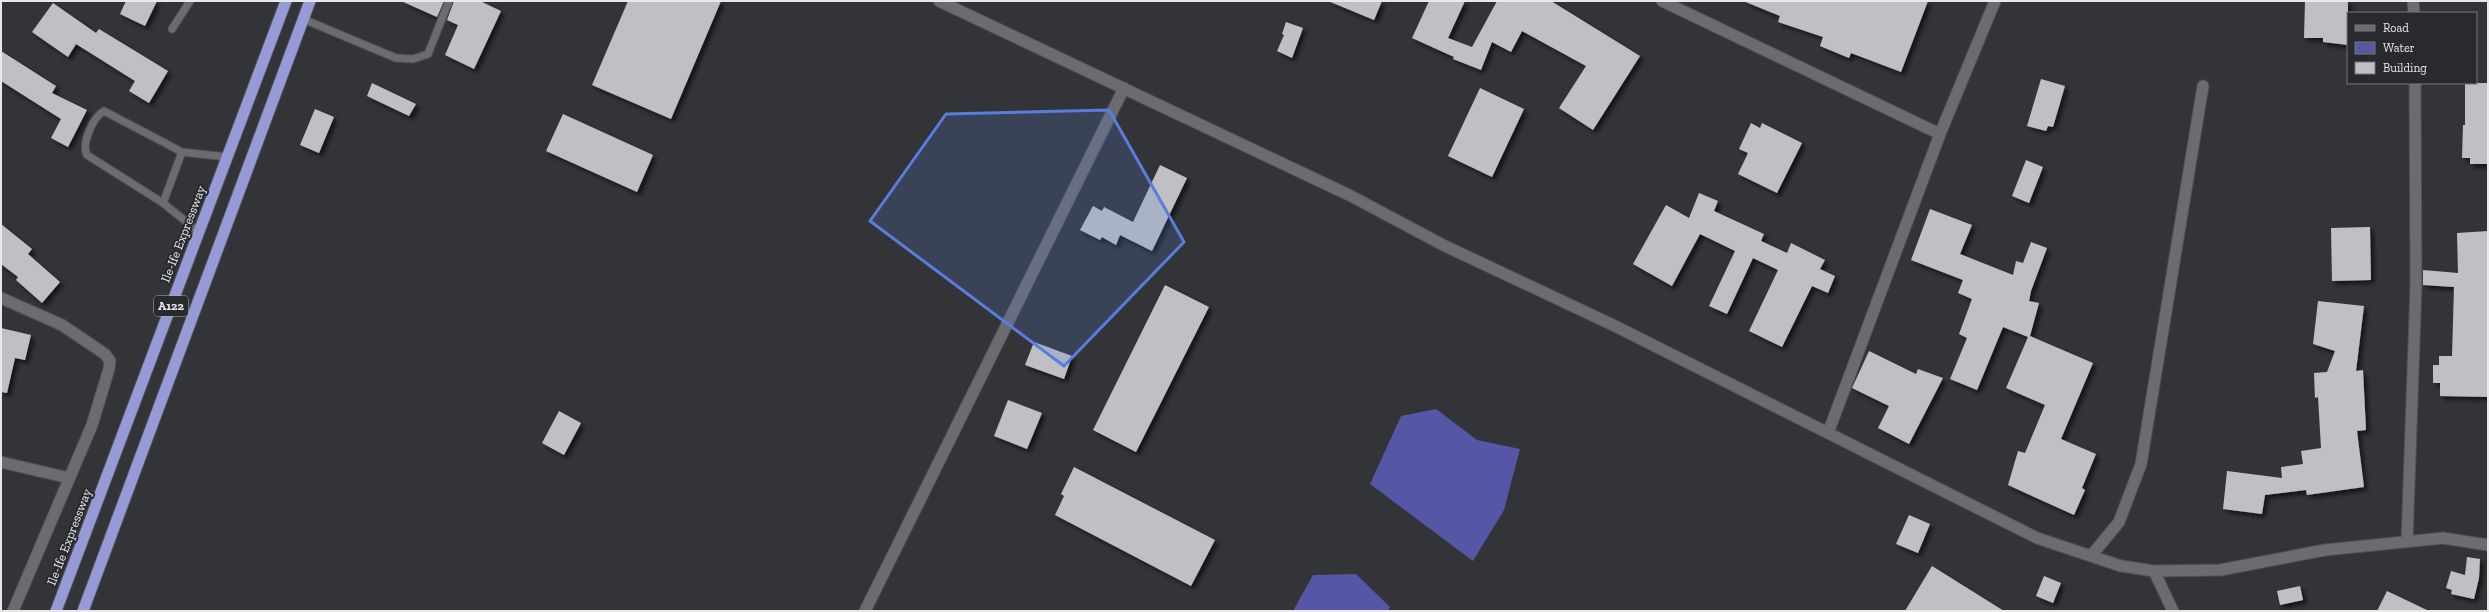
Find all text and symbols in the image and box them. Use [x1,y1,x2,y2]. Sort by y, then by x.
legend [2347,12,2477,84]
text: Road [2383,21,2409,35]
text: Water [2383,41,2415,55]
text: Building [2383,61,2427,75]
street label: Ile-Ife Expressway [158,183,208,284]
road number: A122 [154,296,188,316]
street label: Ile-Ife Expressway [44,486,94,587]

